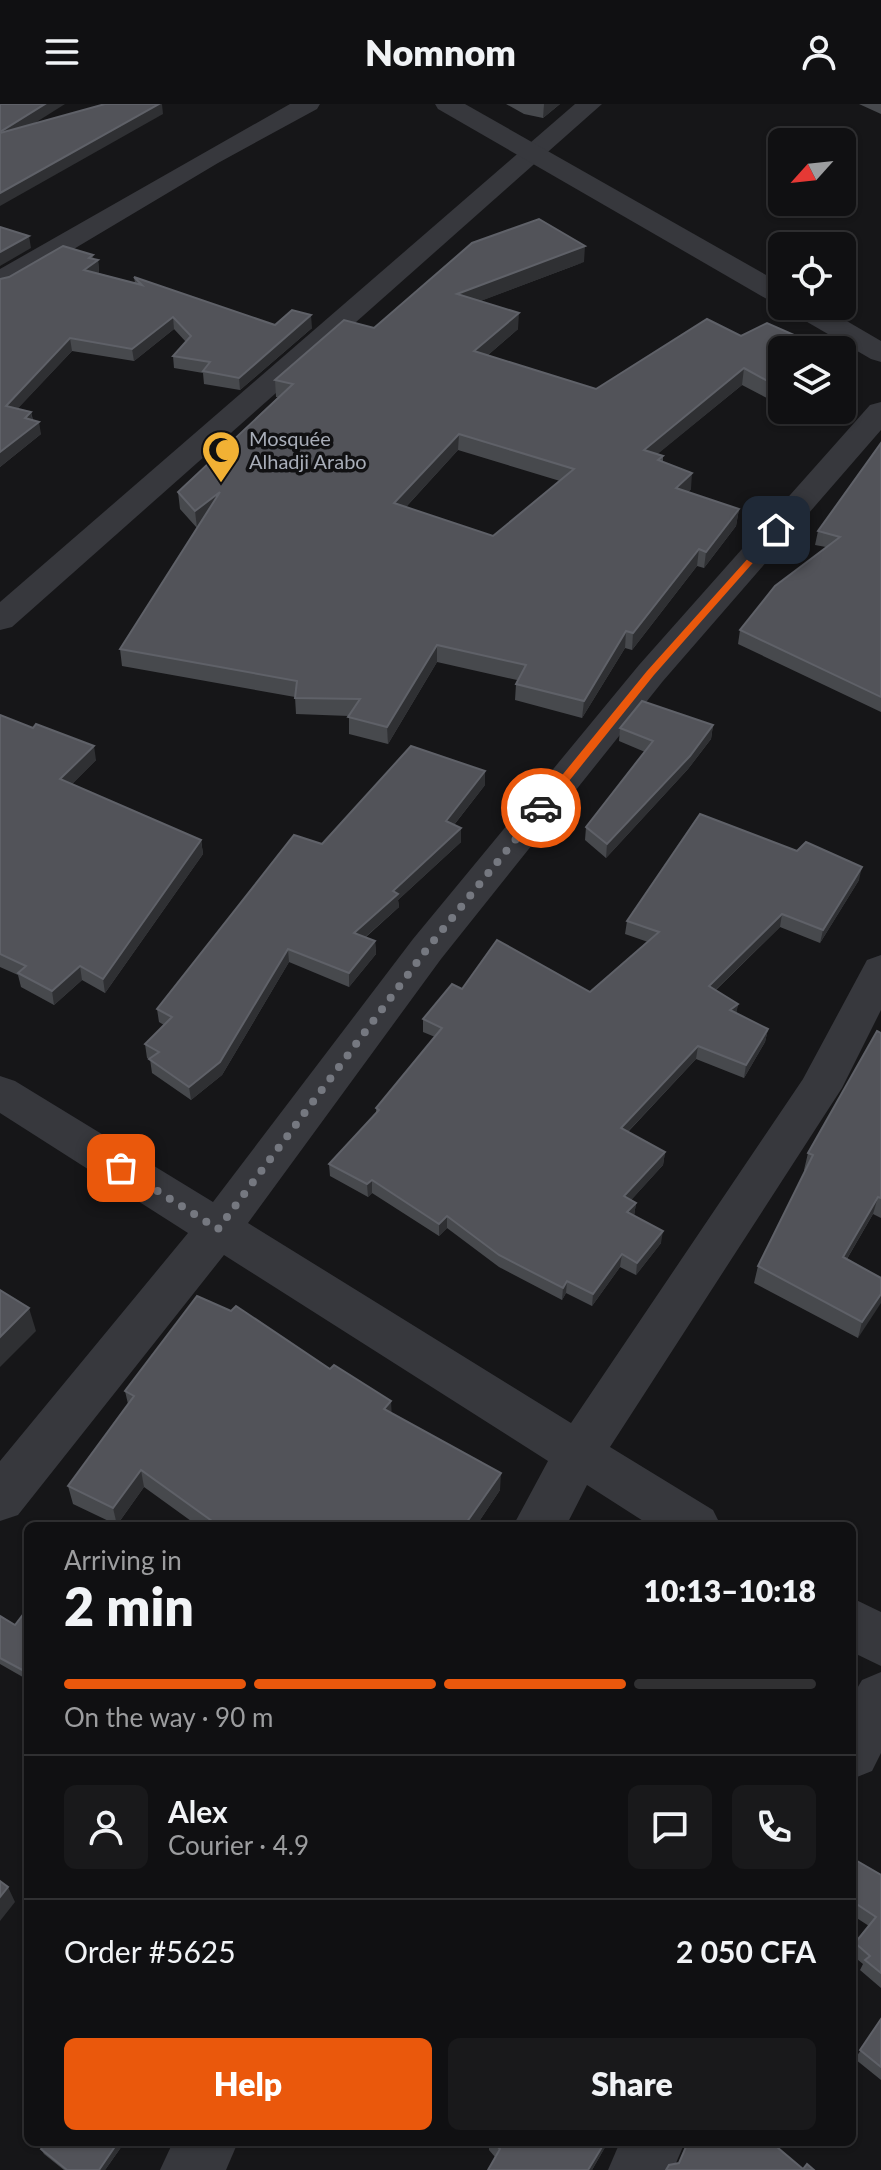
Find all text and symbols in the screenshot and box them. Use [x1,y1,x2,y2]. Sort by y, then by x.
icon: menu [40,30,84,74]
text: Nomnom [365,30,516,74]
icon: person [797,30,841,74]
north arrow [768,128,856,216]
map controls [768,128,856,424]
button: locate [768,232,856,320]
button: layers [768,336,856,424]
place label: Mosquée Alhadji Arabo [249,426,367,473]
mosque icon: Mosquée Alhadji Arabo [200,429,242,484]
pin [742,496,810,564]
icon: home [754,508,798,552]
courier [501,768,581,848]
icon: car [519,786,563,830]
pin [87,1134,155,1202]
icon: bag [99,1146,143,1190]
text: Arriving in [64,1544,182,1576]
text: 10:13–10:18 [643,1572,816,1608]
text: 2 min [64,1575,194,1637]
text: On the way · 90 m [64,1701,273,1733]
button: person [64,1785,148,1869]
button: chat [628,1785,712,1869]
button: phone [732,1785,816,1869]
text: Alex [168,1793,228,1829]
text: Courier · 4.9 [168,1829,309,1861]
text: Order #5625 [64,1933,236,1969]
text: 2 050 CFA [676,1933,816,1969]
button: Help [64,2038,432,2130]
button: Share [448,2038,816,2130]

